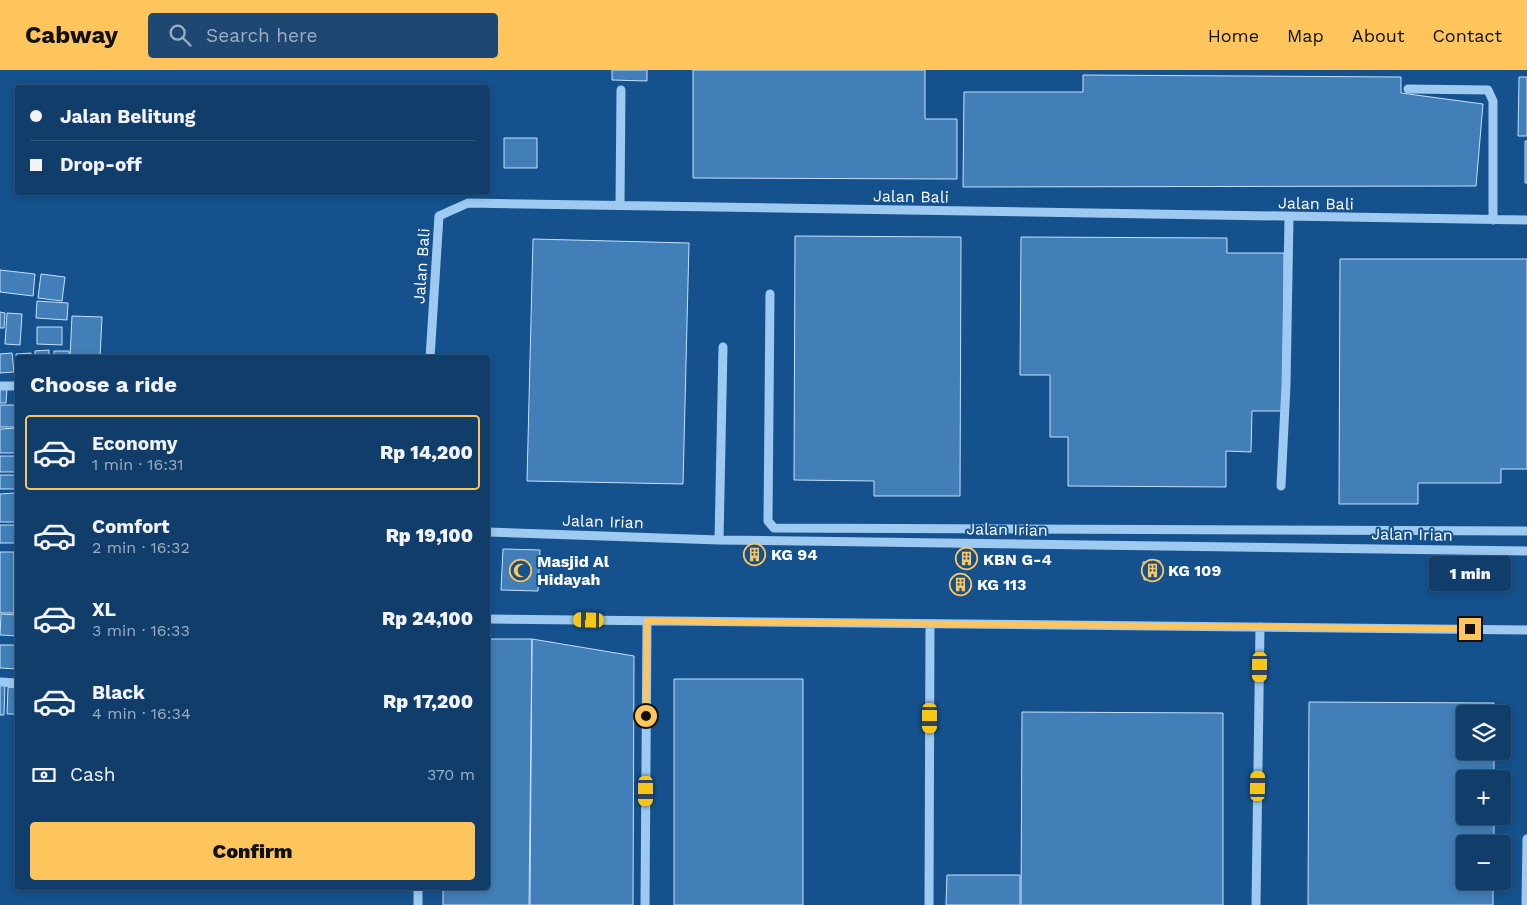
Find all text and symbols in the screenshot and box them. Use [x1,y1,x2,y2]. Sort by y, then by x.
search box [148,13,498,58]
text: Cabway [25,21,118,49]
icon: search [166,21,194,49]
text: Search here [206,24,317,47]
text: Home [1208,25,1259,46]
text: Map [1287,25,1324,46]
text: About [1352,25,1404,46]
text: Contact [1432,25,1502,46]
text: Jalan Belitung [60,105,195,128]
text: Drop-off [60,153,142,176]
street label: Jalan Bali [873,186,949,207]
street label: Jalan Bali [1278,193,1354,214]
street label: Jalan Bali [409,228,434,305]
text: Choose a ride [30,372,177,397]
icon: car [32,430,77,475]
text: Economy [92,432,177,455]
text: Rp 14,200 [380,441,473,464]
text: 1 min · 16:31 [92,455,184,474]
street label: Jalan Irian [562,511,644,532]
icon: car [32,513,77,558]
text: Comfort [92,515,170,538]
street label: Jalan Irian [966,519,1048,540]
text: Rp 19,100 [386,524,473,547]
street label: Jalan Irian [1371,524,1453,545]
text: 2 min · 16:32 [92,538,190,557]
building icon: KG 94 [743,542,767,566]
place label: KG 94 [771,545,818,564]
building icon: KBN G-4 [955,547,979,571]
place label: KBN G-4 [983,550,1052,569]
place label: Masjid Al Hidayah [537,552,610,589]
callout: 1 min [1429,556,1511,592]
mosque icon: Masjid Al Hidayah [509,558,533,582]
building icon: KG 109 [1140,558,1164,582]
place label: KG 109 [1168,561,1221,580]
text: 1 min [1449,564,1491,583]
building icon: KG 113 [949,572,973,596]
place label: KG 113 [977,575,1026,594]
icon: car [32,596,77,641]
text: XL [92,598,116,621]
text: Rp 24,100 [382,607,473,630]
car [573,612,604,628]
route end [1459,618,1481,640]
text: 3 min · 16:33 [92,621,190,640]
car [1252,652,1267,682]
icon: car [32,679,77,724]
text: Black [92,681,145,704]
text: Rp 17,200 [383,690,473,713]
car [922,703,937,733]
text: 4 min · 16:34 [92,704,191,723]
route start [635,705,657,727]
map controls [1456,705,1511,890]
button: layers [1456,705,1511,760]
icon: cash [30,761,58,789]
text: Cash [70,763,116,786]
text: 370 m [427,765,475,784]
button: + [1456,770,1511,825]
car [1250,771,1265,801]
car [638,776,653,806]
button: Confirm [30,822,475,880]
button: − [1456,835,1511,890]

